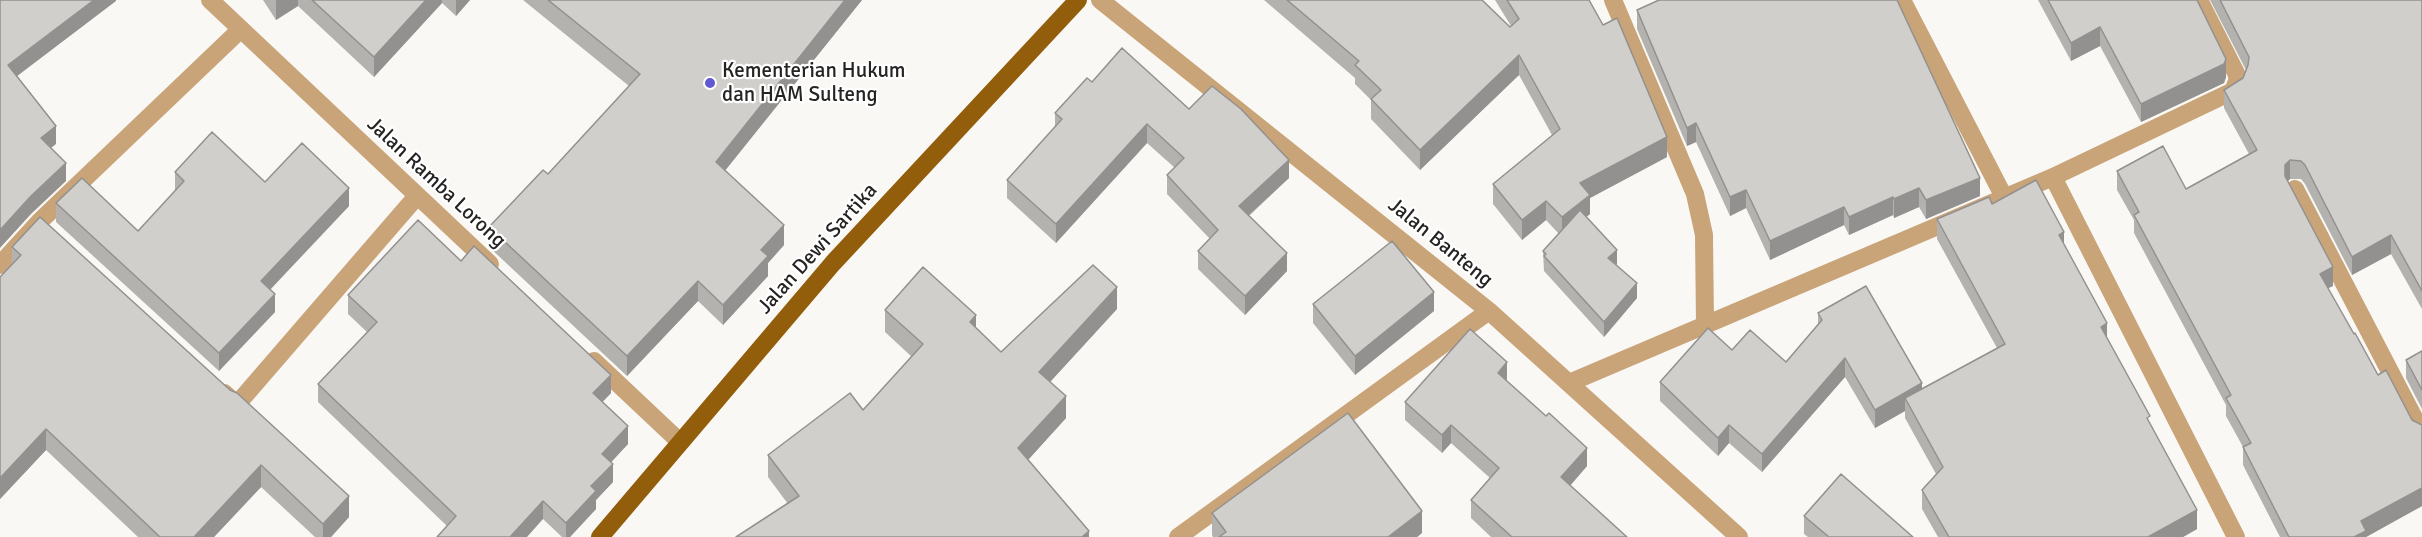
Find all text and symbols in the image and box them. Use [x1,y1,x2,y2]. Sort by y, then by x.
place label: Kementerian Hukum dan HAM Sulteng [722,58,906,108]
marker: Kementerian Hukum dan HAM Sulteng [703,76,717,90]
street label: Jalan Ramba Lorong [361,112,511,254]
street label: Jalan Dewi Sartika [753,179,883,319]
street label: Jalan Banteng [1383,193,1497,293]

